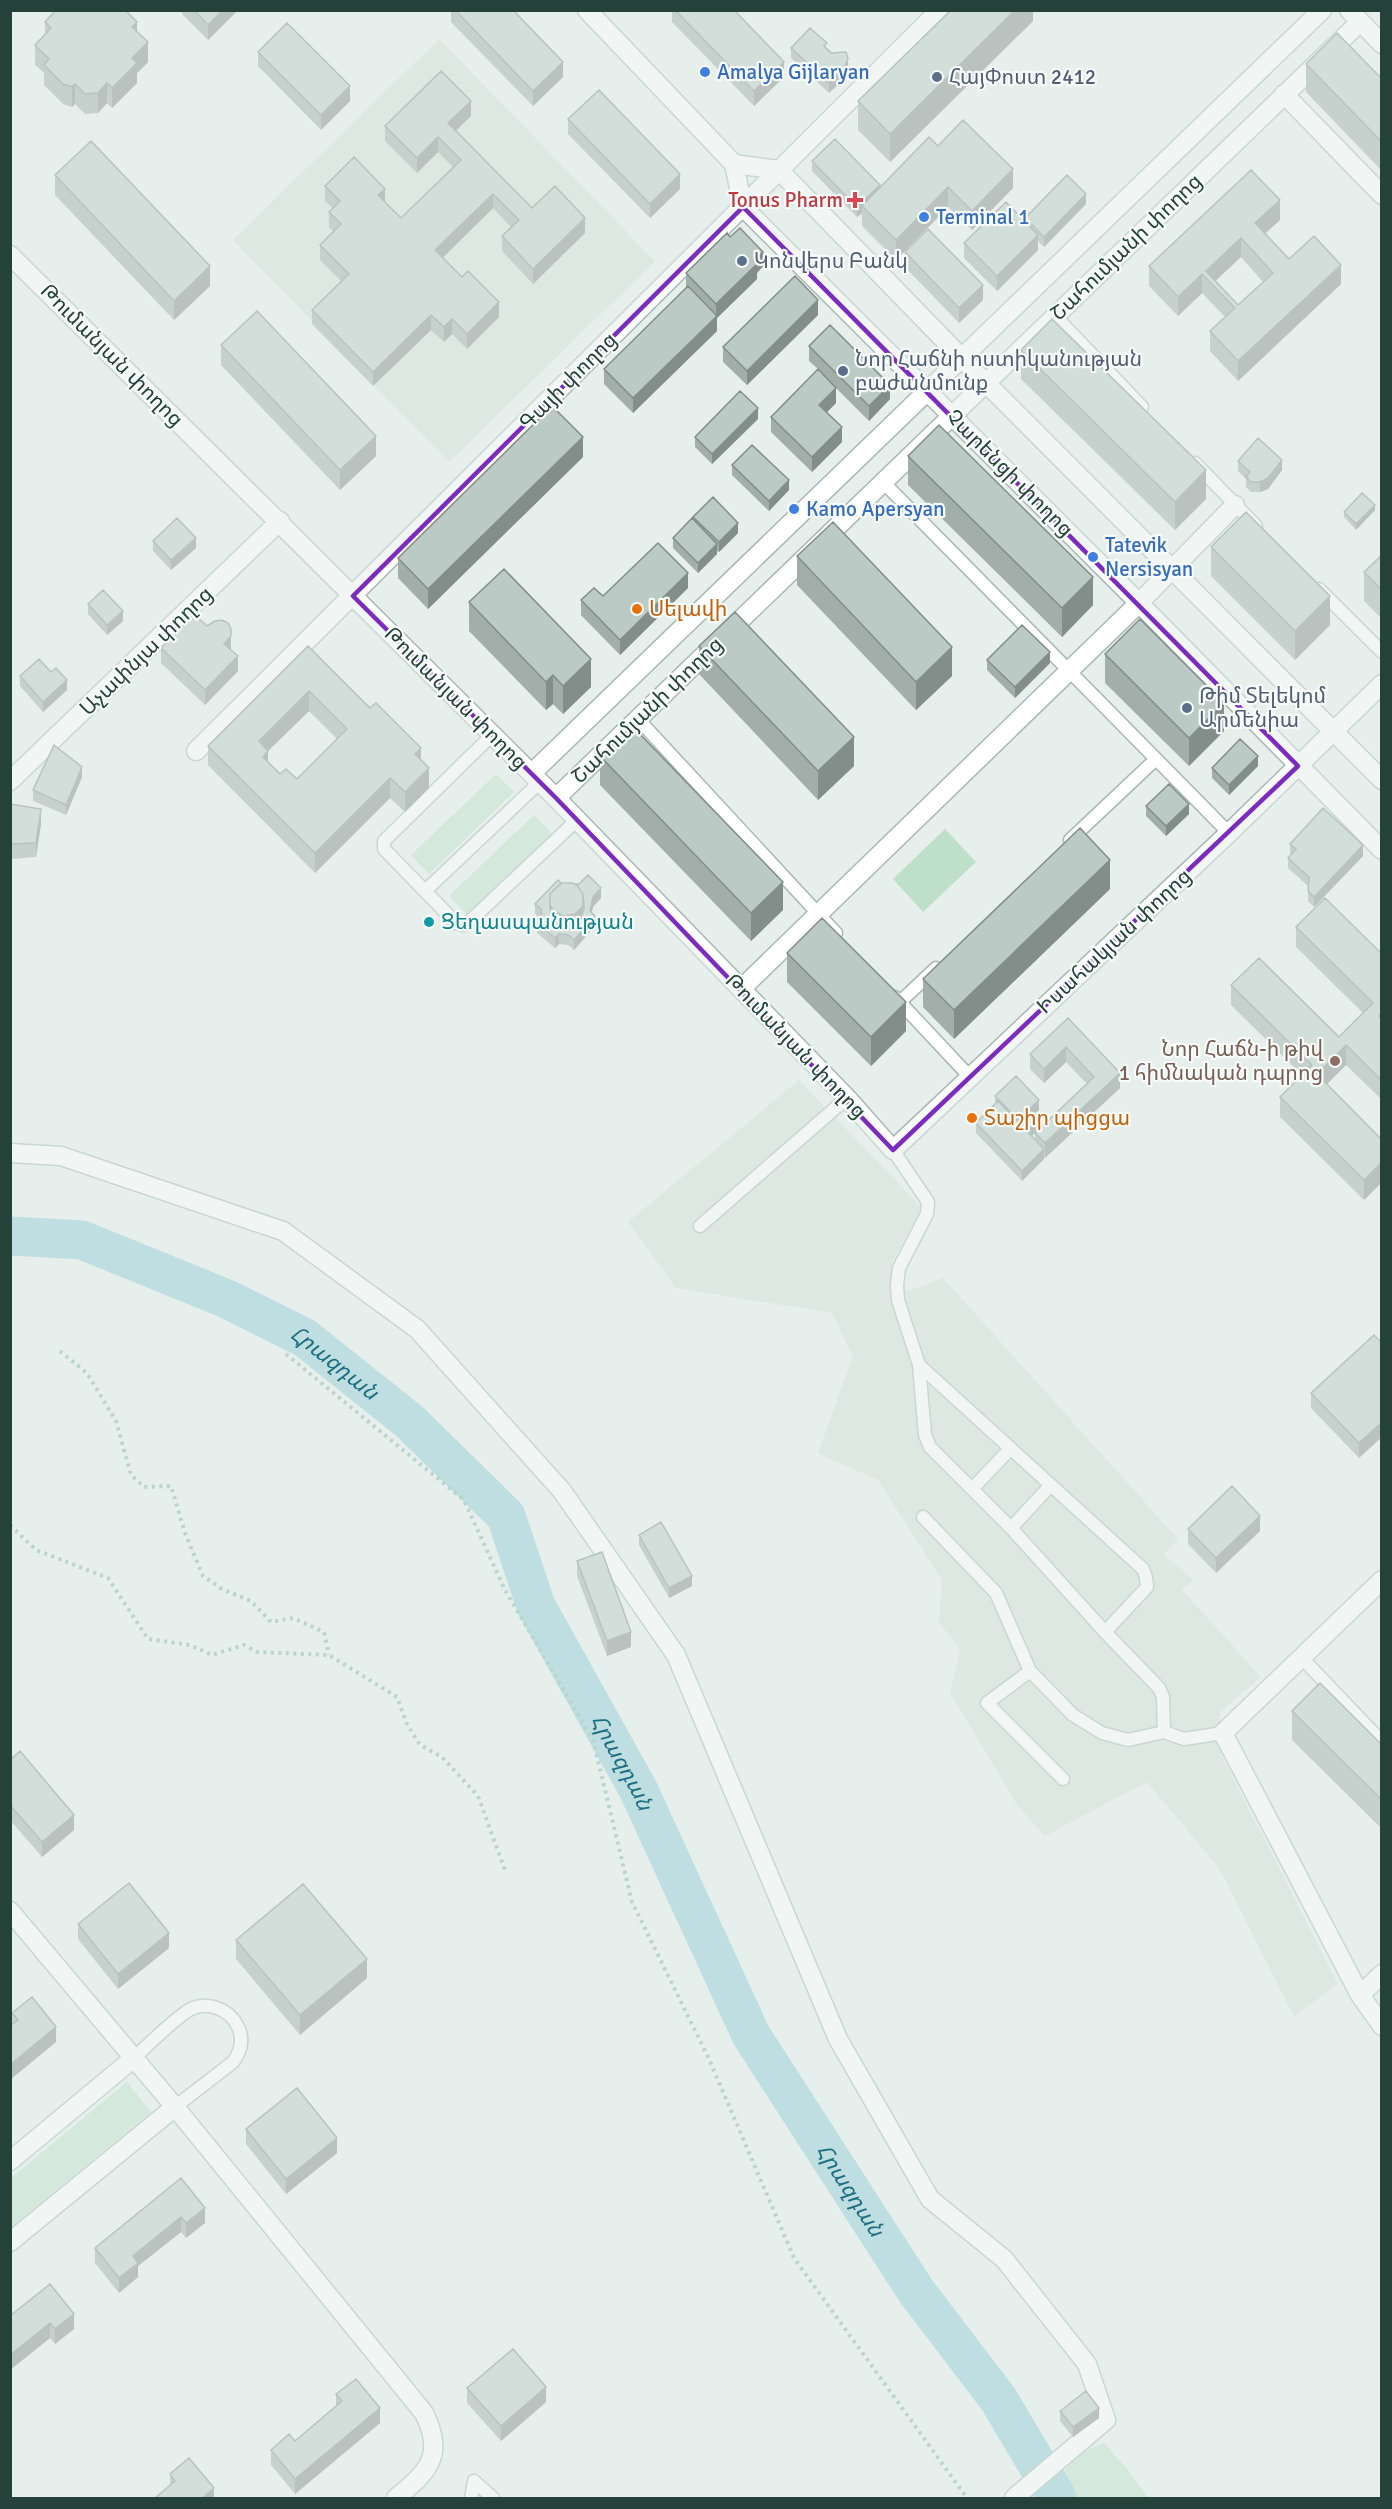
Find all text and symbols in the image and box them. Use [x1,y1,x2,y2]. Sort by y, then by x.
place label: Amalya Gijlaryan [717,59,870,85]
place label: ՀայՓոստ 2412 [949,64,1096,90]
marker: Amalya Gijlaryan [698,65,712,79]
marker: ՀայՓոստ 2412 [930,70,944,84]
street label: Շահումյանի փողոց [1045,168,1207,326]
place label: Tonus Pharm [728,187,843,213]
marker: Tonus Pharm [848,193,862,207]
place label: Terminal 1 [936,204,1029,230]
marker: Terminal 1 [917,210,931,224]
place label: Կոնվերս Բանկ [754,248,908,274]
marker: Կոնվերս Բանկ [735,254,749,268]
street label: Թումանյան փողոց [35,278,189,432]
street label: Գայի փողոց [514,327,622,435]
place label: Նոր Հաճնի ոստիկանության բաժանմունք [855,346,1142,396]
marker: Նոր Հաճնի ոստիկանության բաժանմունք [836,364,850,378]
street label: Չարենցի փողոց [941,404,1079,542]
place label: Kamo Apersyan [806,496,945,522]
marker: Kamo Apersyan [787,502,801,516]
place label: Tatevik Nersisyan [1105,532,1193,582]
marker: Tatevik Nersisyan [1086,550,1100,564]
street label: Աչափնյա փողոց [74,581,218,721]
place label: Սելավի [649,596,727,622]
marker: Սելավի [630,602,644,616]
street label: Թումանյան փողոց [379,621,533,775]
street label: Շահումյանի փողոց [566,631,728,789]
place label: Թիմ Տելեկոմ Արմենիա [1199,683,1326,733]
marker: Թիմ Տելեկոմ Արմենիա [1180,701,1194,715]
street label: Իսահակյան փողոց [1031,863,1197,1019]
place label: Ցեղասպանության [441,909,634,935]
marker: Ցեղասպանության [422,915,436,929]
street label: Թումանյան փողոց [720,968,872,1124]
place label: Նոր Հաճն-ի թիվ 1 հիմնական դպրոց [1119,1036,1323,1086]
marker: Նոր Հաճն-ի թիվ 1 հիմնական դպրոց [1328,1054,1342,1068]
place label: Տաշիր պիցցա [984,1105,1130,1131]
marker: Տաշիր պիցցա [965,1111,979,1125]
water label: Հրազդան [286,1319,385,1406]
water label: Հրազդան [585,1709,660,1815]
water label: Հրազդան [811,2138,891,2242]

